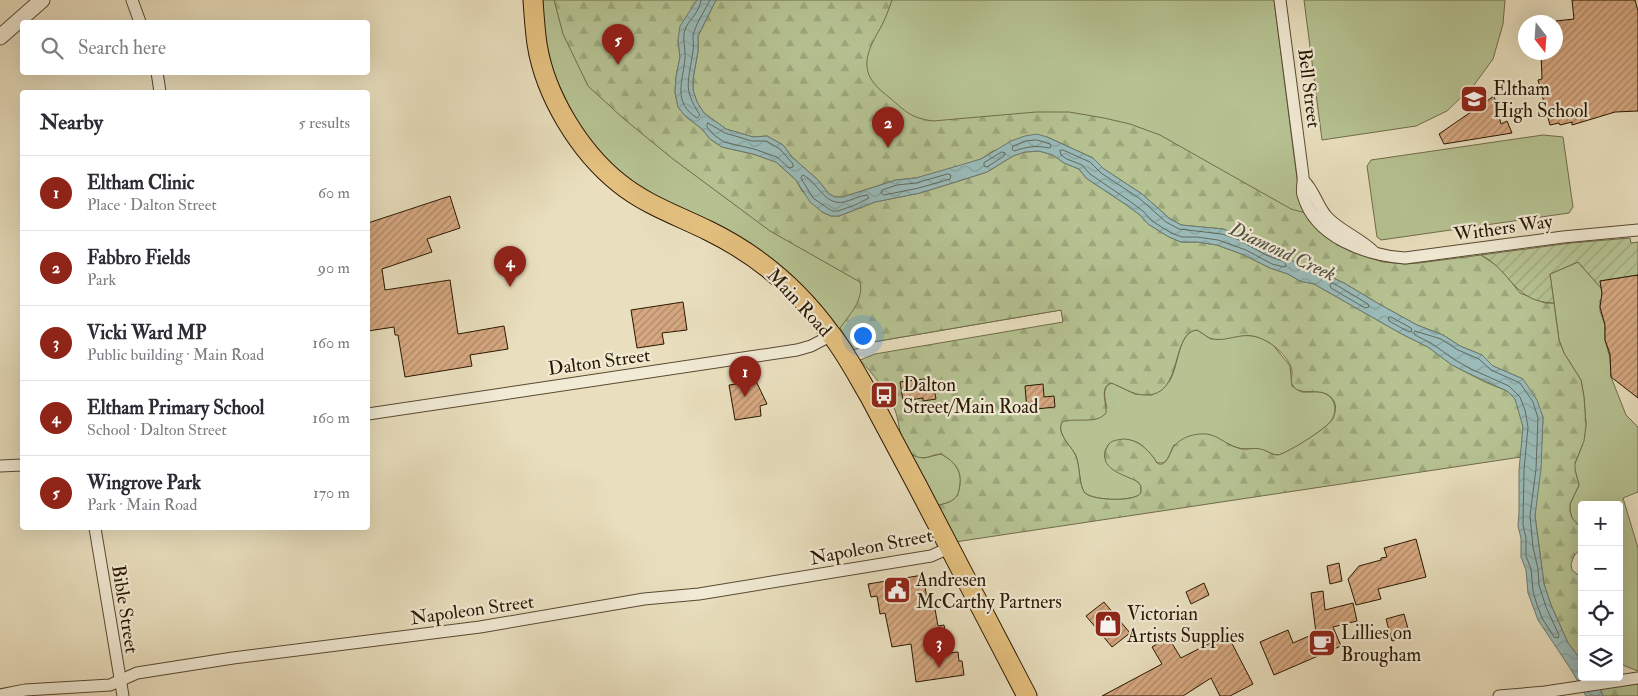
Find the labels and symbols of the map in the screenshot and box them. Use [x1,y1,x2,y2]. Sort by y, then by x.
north arrow [1518,15,1563,60]
pin: 5 [602,24,634,65]
street label: Bell Street [1292,47,1326,129]
place label: Eltham High School [1493,77,1588,123]
school or university icon: Eltham High School [1459,84,1489,114]
pin: 2 [872,107,904,148]
street label: Withers Way [1451,209,1555,247]
water label: Diamond Creek [1225,216,1340,287]
pin: 4 [494,246,526,287]
street label: Main Road [762,264,837,342]
your location [850,323,876,349]
street label: Dalton Street [547,343,652,381]
pin: 1 [729,356,761,397]
place label: Dalton Street/Main Road [903,373,1039,419]
bus stop icon: Dalton Street/Main Road [869,380,899,410]
street label: Napoleon Street [808,523,935,572]
street label: Bible Street [106,563,144,655]
place label: Andresen McCarthy Partners [915,568,1062,614]
public building icon: Andresen McCarthy Partners [882,575,912,605]
street label: Napoleon Street [409,589,536,632]
place label: Victorian Artists Supplies [1126,602,1244,649]
shop icon: Victorian Artists Supplies [1093,609,1123,639]
place label: Lillies on Brougham [1341,621,1421,667]
pin: 3 [923,627,955,668]
cafe icon: Lillies on Brougham [1307,628,1337,658]

